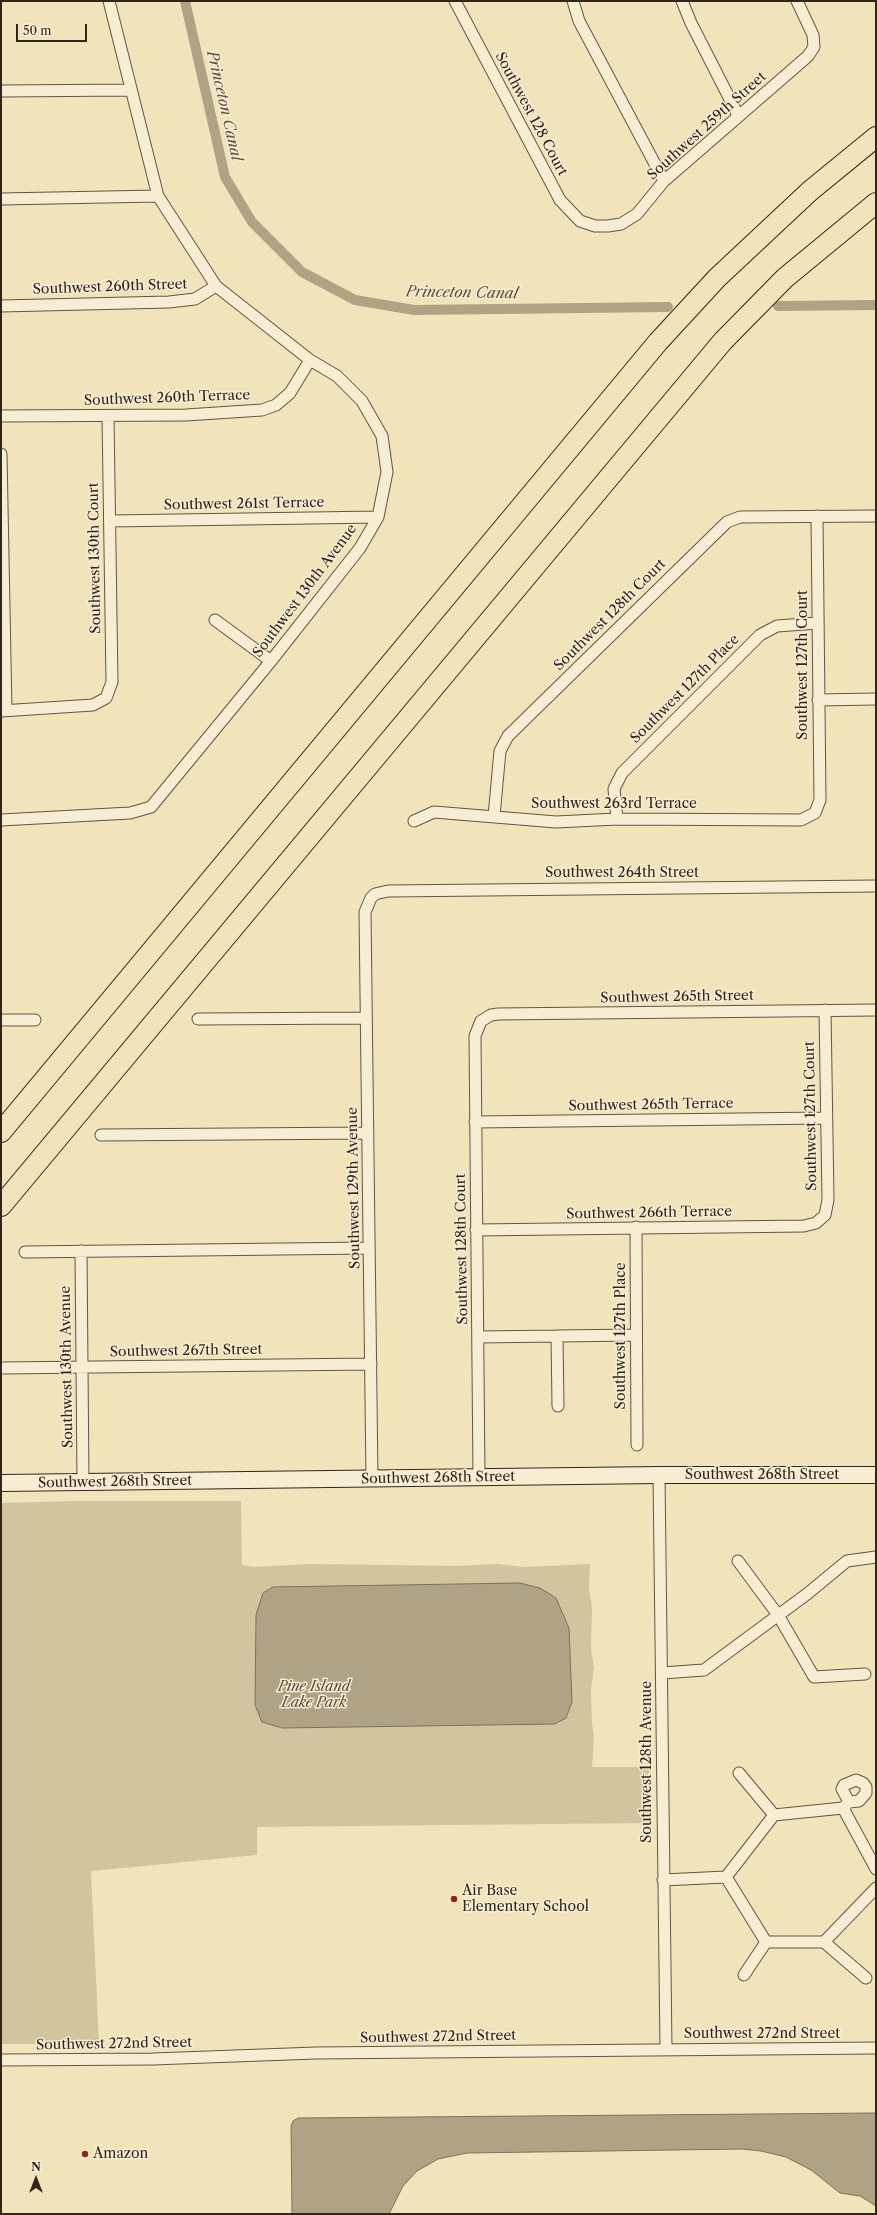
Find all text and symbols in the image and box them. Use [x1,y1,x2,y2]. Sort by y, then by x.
scale bar [18,16,89,42]
text: 50 m [23,23,52,38]
water label: Princeton Canal [203,49,245,163]
street label: Southwest 128 Court [491,49,571,179]
street label: Southwest 259th Street [644,68,770,184]
street label: Southwest 260th Street [32,276,188,298]
water label: Princeton Canal [406,283,518,303]
street label: Southwest 260th Terrace [83,387,251,409]
street label: Southwest 130th Court [85,482,105,634]
street label: Southwest 261st Terrace [163,494,325,514]
street label: Southwest 130th Avenue [249,521,361,661]
street label: Southwest 128th Court [551,556,669,674]
street label: Southwest 127th Court [795,590,811,740]
street label: Southwest 127th Place [627,631,743,747]
street label: Southwest 263rd Terrace [531,796,697,812]
street label: Southwest 264th Street [545,865,699,881]
street label: Southwest 265th Street [600,987,754,1007]
street label: Southwest 127th Court [801,1041,821,1191]
street label: Southwest 265th Terrace [568,1095,734,1115]
street label: Southwest 129th Avenue [344,1107,364,1269]
street label: Southwest 128th Court [452,1173,472,1325]
street label: Southwest 266th Terrace [566,1203,732,1223]
street label: Southwest 127th Place [613,1263,629,1409]
street label: Southwest 130th Avenue [57,1286,77,1448]
street label: Southwest 267th Street [109,1341,263,1361]
street label: Southwest 268th Street [685,1467,839,1483]
street label: Southwest 268th Street [361,1468,515,1488]
street label: Southwest 268th Street [38,1472,192,1492]
park label: Pine Island Lake Park [278,1679,350,1712]
street label: Southwest 128th Avenue [639,1681,655,1843]
place label: Air Base Elementary School [462,1883,589,1916]
marker: Air Base Elementary School [449,1894,459,1904]
street label: Southwest 272nd Street [684,2026,840,2042]
street label: Southwest 272nd Street [360,2027,516,2047]
street label: Southwest 272nd Street [36,2034,192,2054]
place label: Amazon [93,2146,148,2162]
marker: Amazon [80,2149,90,2159]
north arrow [16,2159,56,2199]
text: N [31,2160,41,2174]

